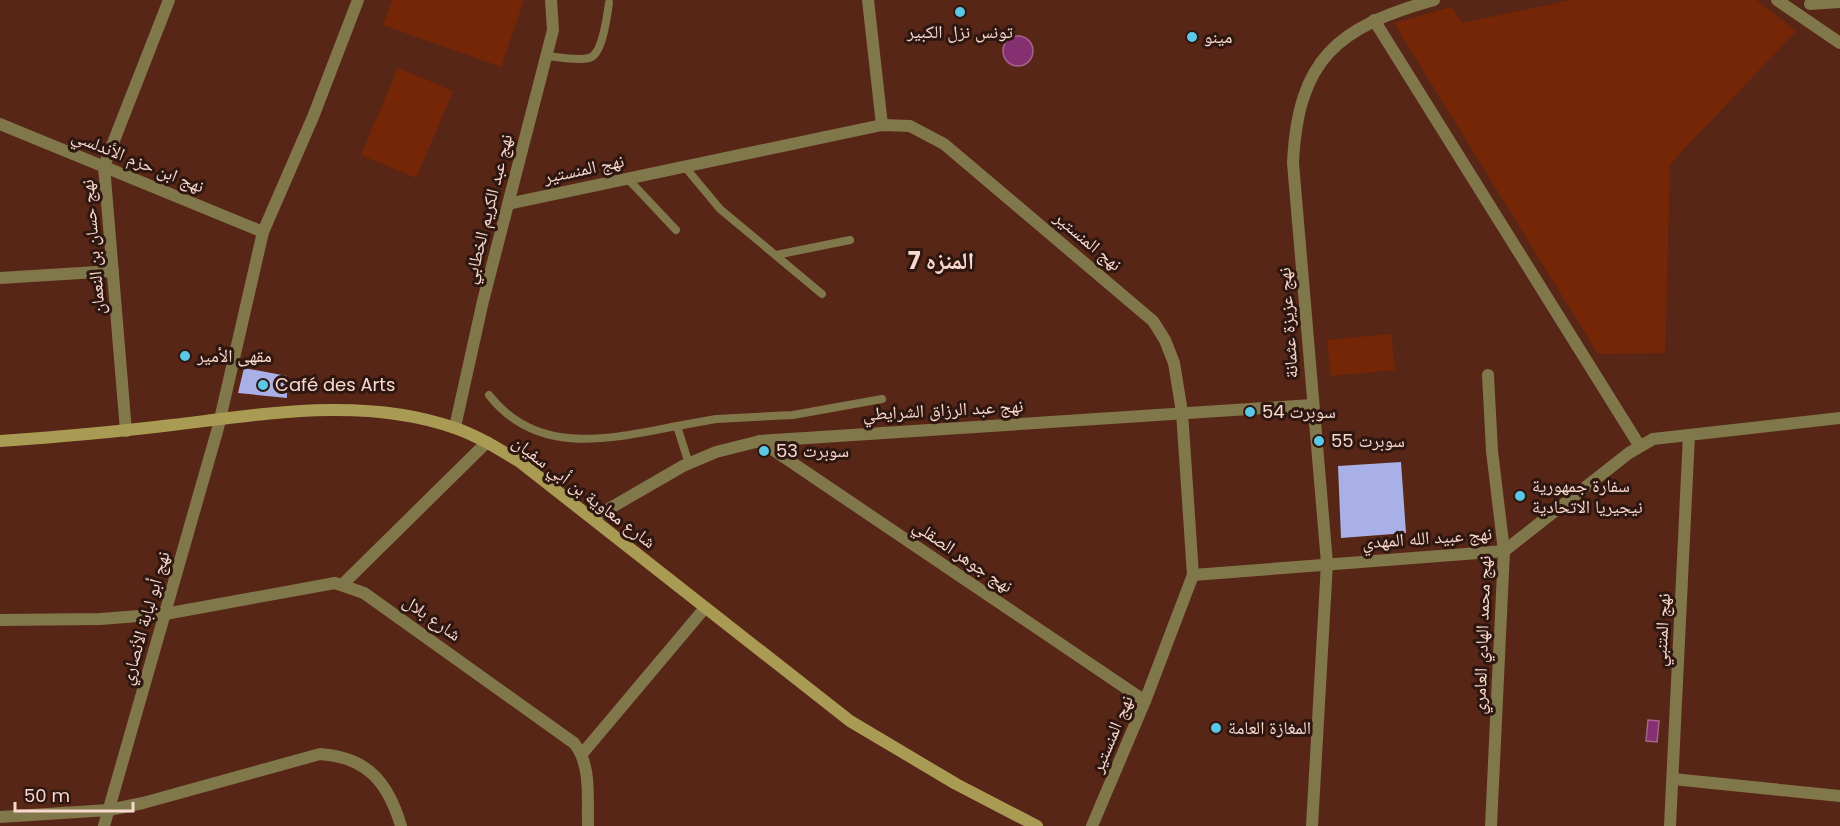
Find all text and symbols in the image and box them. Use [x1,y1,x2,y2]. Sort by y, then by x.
marker: تونس نزل الكبير [953,5,967,19]
place label: تونس نزل الكبير [906,19,1013,44]
place label: مينو [1204,24,1232,49]
marker: مينو [1185,30,1199,44]
street label: نهج ابن حزم الأندلسي [67,123,208,201]
street label: نهج عبد الكريم الخطابي [457,131,521,287]
street label: نهج المنستير [540,148,626,189]
street label: نهج حسان بن النعمان [74,178,111,316]
street label: نهج المنستير [1048,204,1128,276]
district label: المنزه 7 [908,244,974,277]
street label: نهج عزيزة عثمانة [1271,267,1304,379]
place label: مقهى الأمير [196,343,272,368]
marker: مقهى الأمير [178,349,192,363]
place label: Café des Arts [275,372,395,397]
marker: Café des Arts [256,378,270,392]
street label: نهج عبد الرزاق الشرايطي [862,393,1024,429]
place label: سوبرت 54 [1262,399,1336,424]
marker: سوبرت 54 [1243,405,1257,419]
place label: سوبرت 55 [1331,428,1405,453]
street label: شارع معاوية بن أبي سفيان [506,429,661,556]
marker: سوبرت 55 [1312,434,1326,448]
place label: سوبرت 53 [776,438,849,463]
marker: سوبرت 53 [757,444,771,458]
place label: سفارة جمهورية نيجيريا الاتحادية [1532,473,1643,519]
marker: سفارة جمهورية نيجيريا الاتحادية [1513,489,1527,503]
street label: نهج جوهر الصقلي [907,513,1018,600]
street label: نهج عبيد الله المهدي [1361,520,1493,557]
street label: نهج أبو لبابة الأنصاري [114,548,178,688]
street label: نهج محمد الهادي العامري [1466,555,1499,715]
street label: شارع بلال [398,589,466,647]
street label: نهج المتنبي [1647,593,1678,667]
street label: نهج المنستير [1084,691,1139,777]
place label: المغازة العامة [1228,715,1311,740]
marker: المغازة العامة [1209,721,1223,735]
scale bar [15,775,134,813]
text: 50 m [24,783,70,808]

